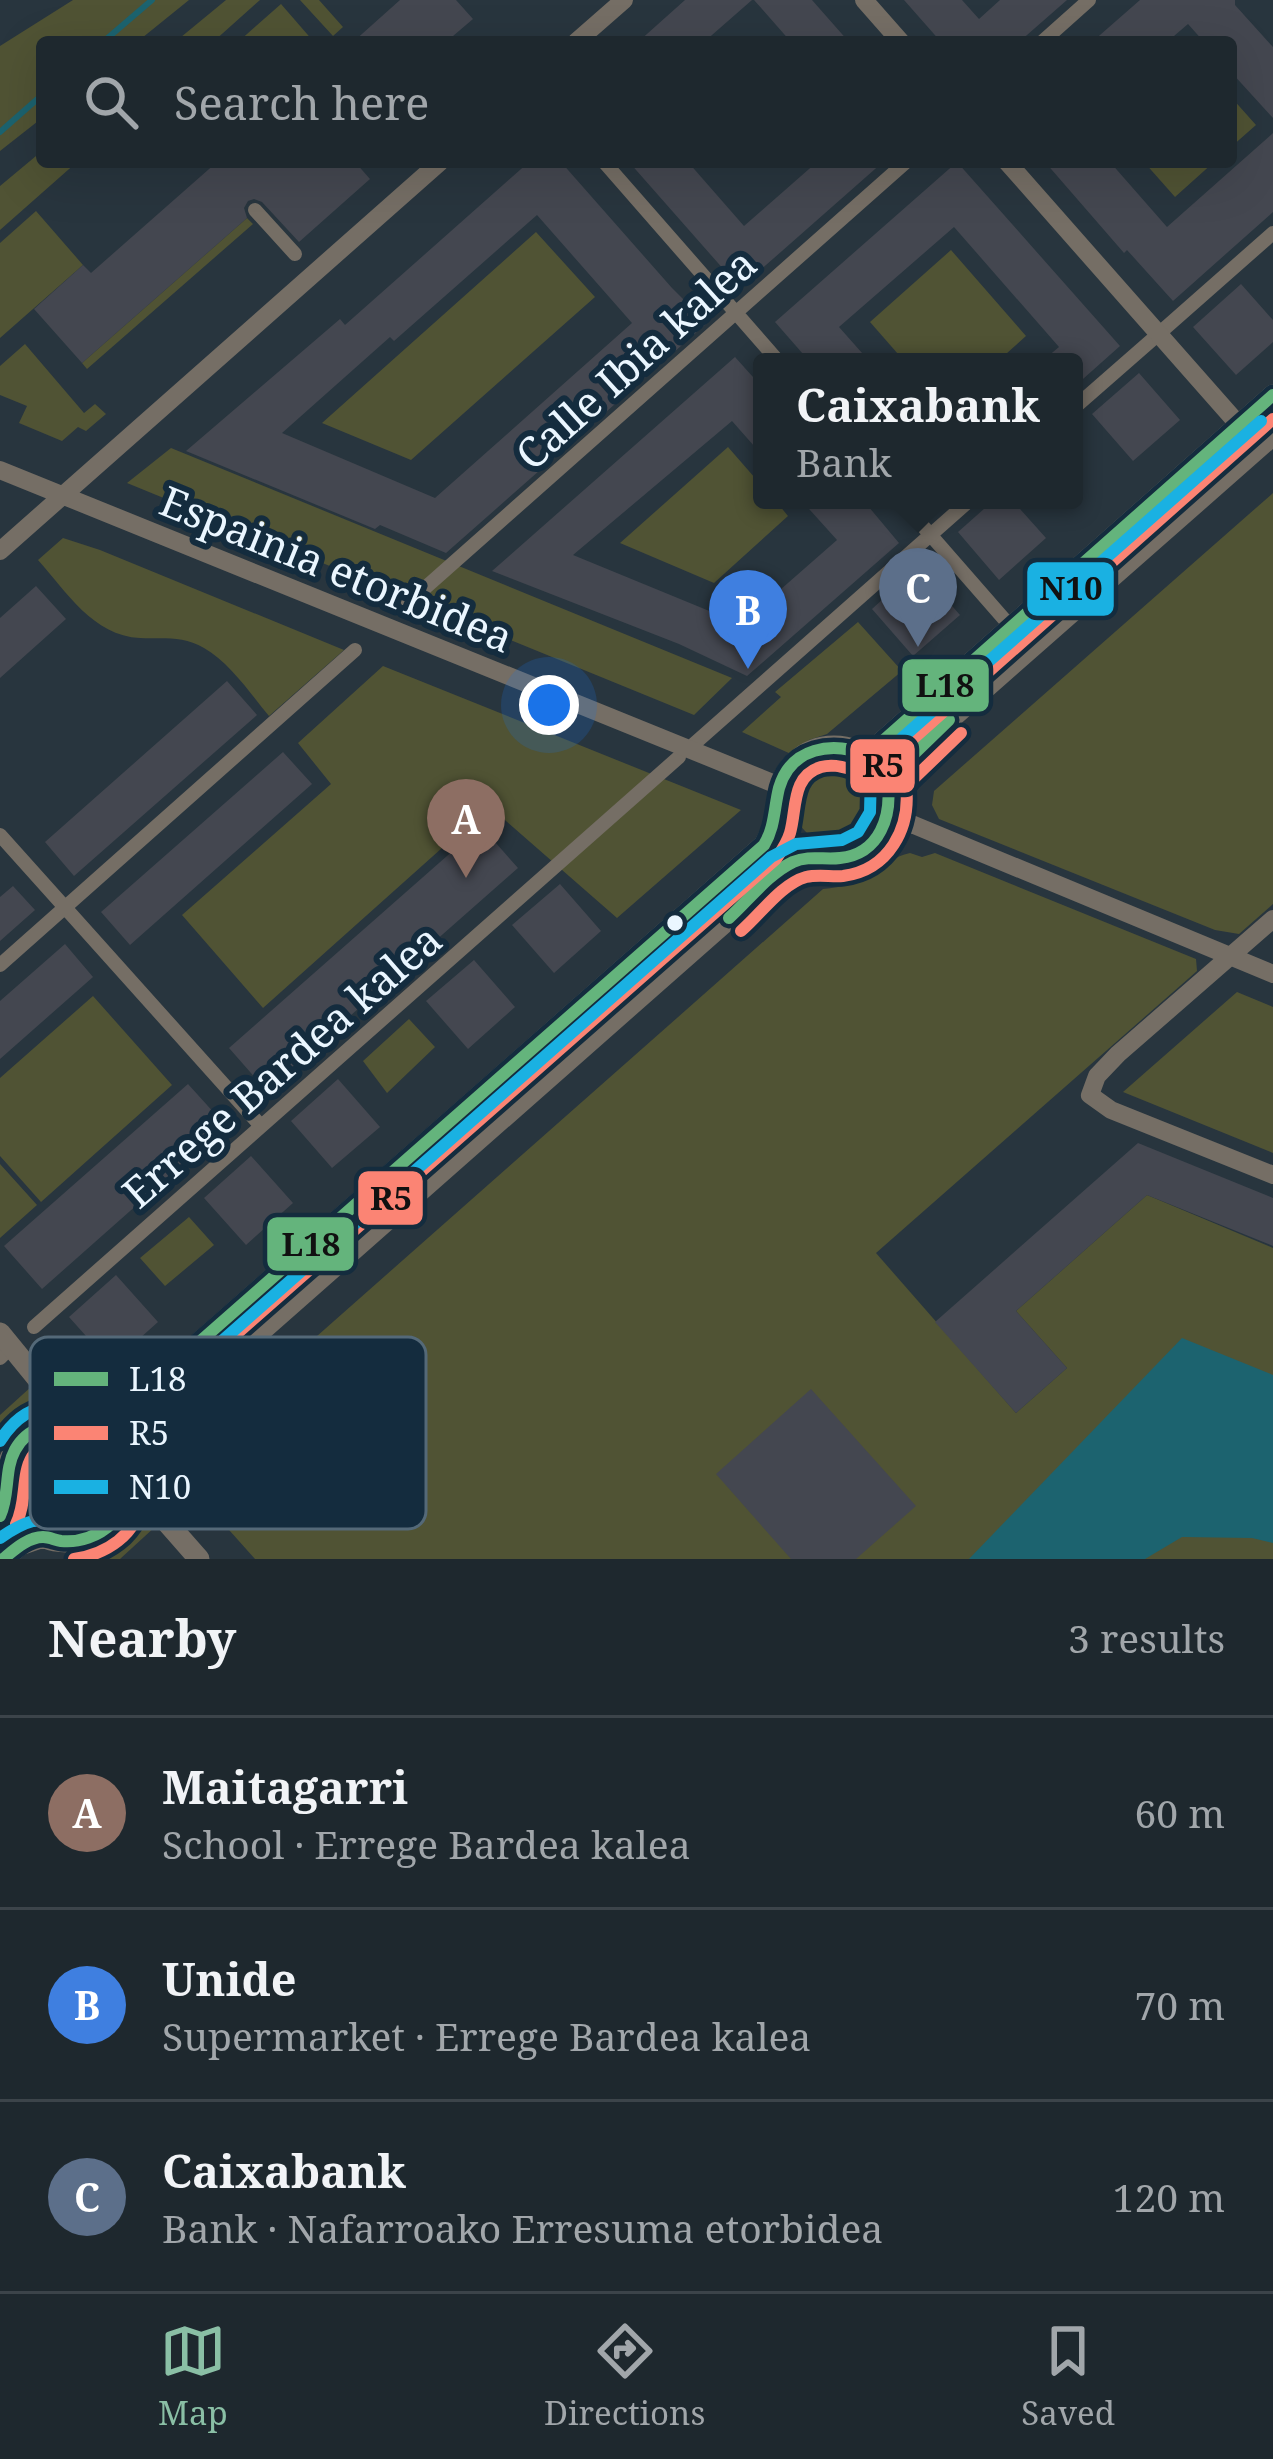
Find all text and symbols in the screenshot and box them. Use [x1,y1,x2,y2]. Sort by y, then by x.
search box [36,36,1237,168]
icon: search [78,69,144,135]
text: Search here [174,72,429,133]
street label: Calle Ibia kalea [502,235,768,481]
popup [753,353,1083,509]
text: Caixabank [796,374,1040,435]
text: Bank [796,435,891,488]
street label: Espainia etorbidea [152,471,522,665]
pin: C [879,548,957,647]
line badge: N10 [1025,560,1116,618]
text: N10 [1039,565,1103,610]
pin: B [709,570,787,669]
line badge: L18 [900,657,991,714]
text: L18 [916,662,974,707]
your location [519,675,579,735]
line badge: R5 [848,737,917,795]
text: R5 [862,742,904,787]
pin: A [427,779,505,878]
street label: Errege Bardea kalea [109,911,453,1219]
unlabelled marker [664,912,686,934]
line badge: R5 [356,1169,425,1227]
text: R5 [370,1175,412,1220]
line badge: L18 [265,1215,356,1273]
text: L18 [282,1221,340,1266]
legend [30,1337,426,1529]
text: L18 [129,1356,186,1401]
text: R5 [129,1410,169,1455]
text: N10 [129,1464,191,1509]
text: Nearby [48,1602,236,1672]
text: 3 results [1068,1611,1225,1664]
text: Maitagarri [162,1756,408,1817]
text: A [72,1786,102,1839]
text: 60 m [1134,1786,1225,1839]
text: School · Errege Bardea kalea [162,1817,691,1870]
text: Unide [162,1948,296,2009]
text: B [74,1978,100,2031]
text: 70 m [1134,1978,1225,2031]
text: Supermarket · Errege Bardea kalea [162,2009,811,2062]
text: Caixabank [162,2140,406,2201]
text: C [74,2170,100,2223]
text: 120 m [1113,2170,1225,2223]
text: Bank · Nafarroako Erresuma etorbidea [162,2201,883,2254]
tab: Map [158,2318,228,2435]
tab: Directions [544,2318,705,2435]
tab: Saved [1021,2318,1115,2435]

